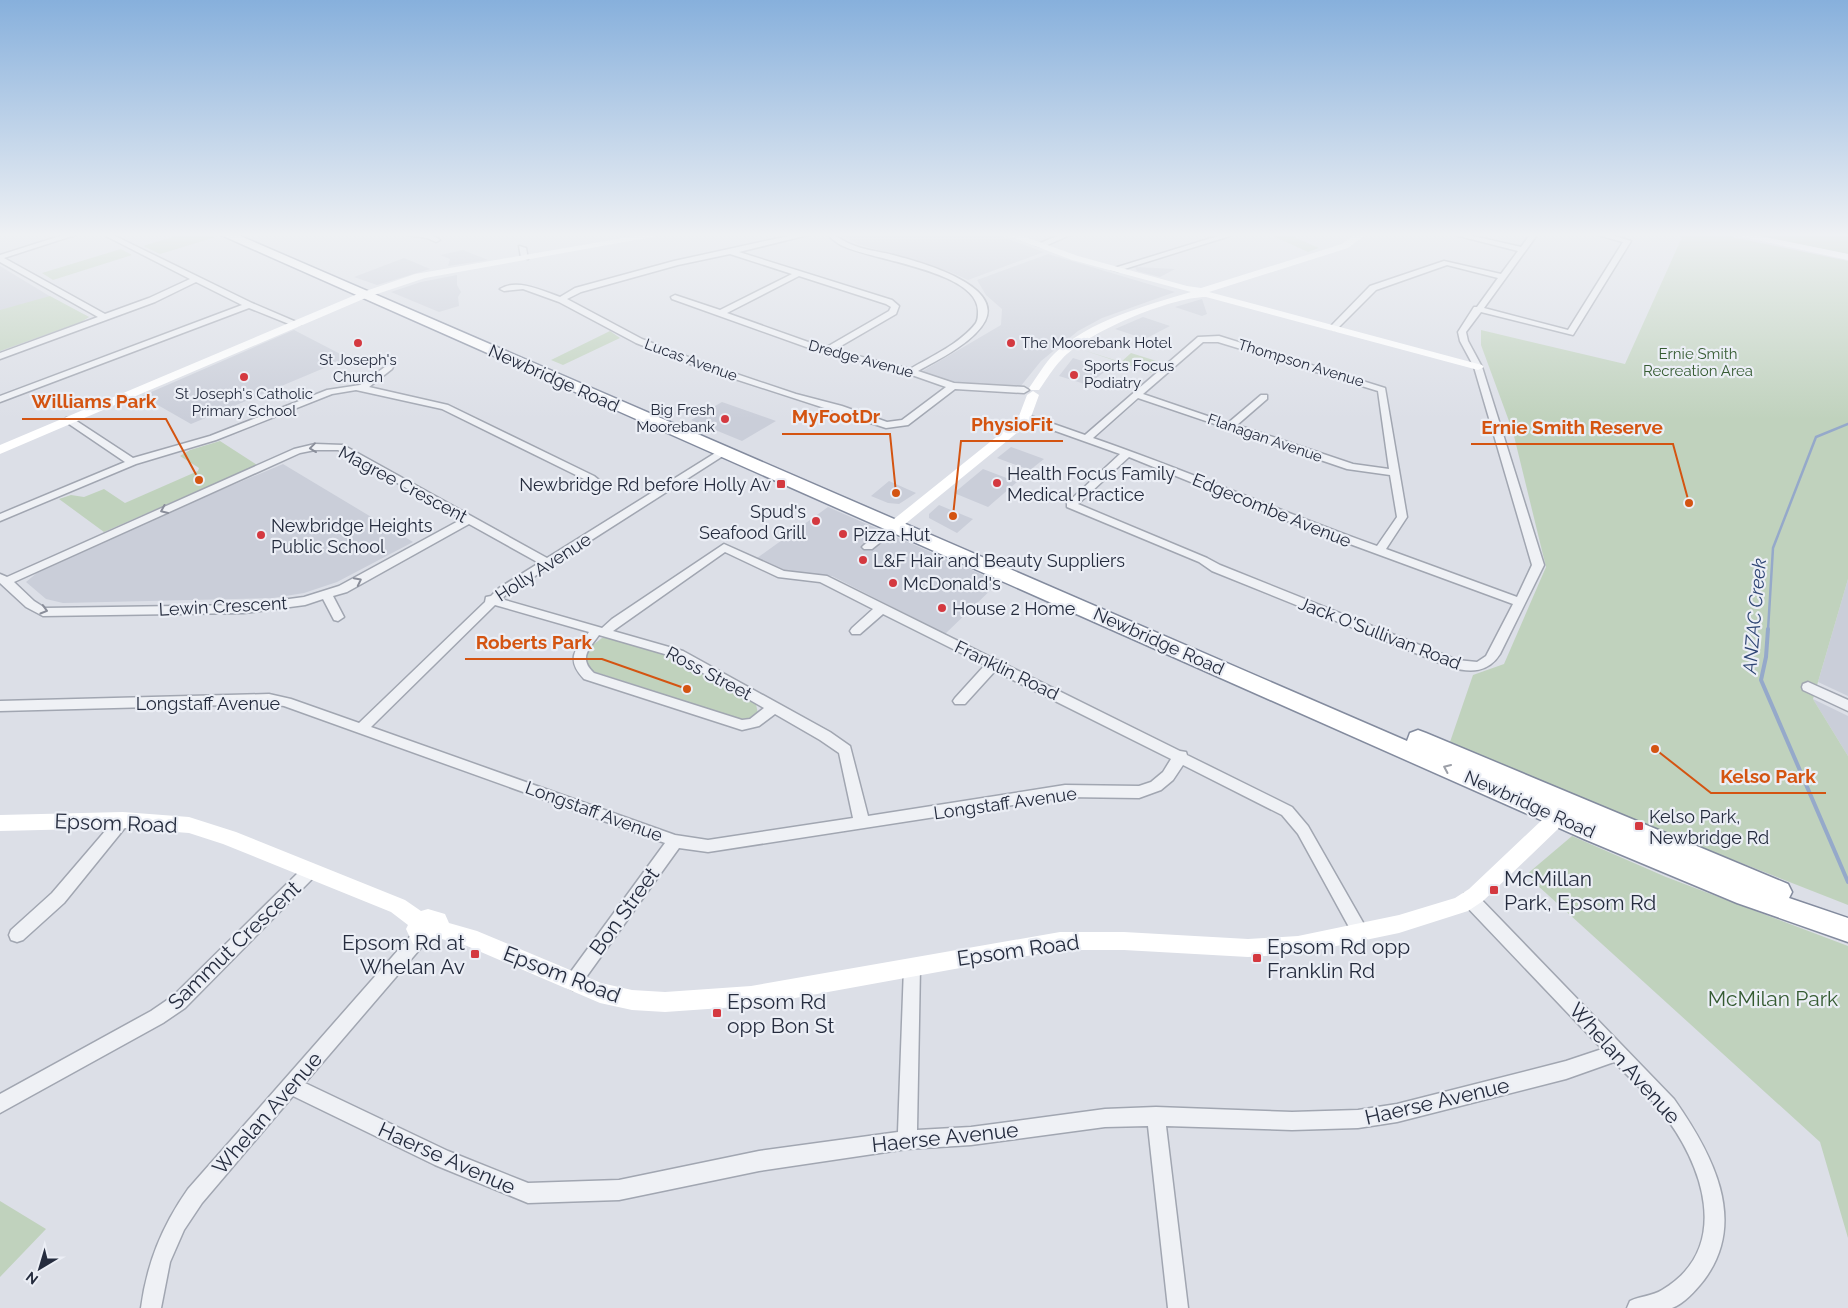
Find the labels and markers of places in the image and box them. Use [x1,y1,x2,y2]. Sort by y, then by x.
place label: The Moorebank Hotel [1021,334,1173,352]
marker: St Joseph's Church [352,337,364,349]
marker: The Moorebank Hotel [1005,337,1017,349]
place label: St Joseph's Church [319,351,397,386]
place label: Sports Focus Podiatry [1084,357,1174,392]
marker: Sports Focus Podiatry [1068,369,1080,381]
marker: St Joseph's Catholic Primary School [238,371,250,383]
callout: Williams Park [22,385,166,419]
place label: St Joseph's Catholic Primary School [175,385,313,420]
callout: MyFootDr [782,400,890,434]
place label: Big Fresh Moorebank [636,401,715,436]
callout: PhysioFit [961,407,1063,441]
callout: Ernie Smith Reserve [1471,410,1673,444]
marker: Big Fresh Moorebank [719,413,731,425]
place label: Health Focus Family Medical Practice [1007,463,1175,505]
place label: Newbridge Rd before Holly Av [519,474,771,495]
marker: Health Focus Family Medical Practice [991,477,1003,489]
marker: Newbridge Rd before Holly Av [775,478,787,490]
place label: Spud's Seafood Grill [699,501,806,543]
place label: Newbridge Heights Public School [271,515,433,557]
marker: Spud's Seafood Grill [810,515,822,527]
place label: Pizza Hut [853,524,930,545]
marker: Pizza Hut [837,528,849,540]
marker: Newbridge Heights Public School [255,529,267,541]
place label: L&F Hair and Beauty Suppliers [873,550,1125,571]
marker: L&F Hair and Beauty Suppliers [857,554,869,566]
place label: McDonald's [903,573,1001,594]
marker: McDonald's [887,577,899,589]
place label: House 2 Home [952,598,1076,619]
marker: House 2 Home [936,602,948,614]
callout: Roberts Park [465,625,602,659]
callout: Kelso Park [1711,759,1826,793]
place label: Kelso Park, Newbridge Rd [1649,806,1769,848]
marker: Kelso Park, Newbridge Rd [1633,820,1645,832]
place label: McMillan Park, Epsom Rd [1504,866,1656,915]
marker: McMillan Park, Epsom Rd [1488,884,1500,896]
place label: Epsom Rd at Whelan Av [342,930,465,979]
place label: Epsom Rd opp Franklin Rd [1267,934,1410,983]
marker: Epsom Rd at Whelan Av [469,948,481,960]
marker: Epsom Rd opp Franklin Rd [1251,952,1263,964]
place label: Epsom Rd opp Bon St [727,989,834,1038]
marker: Epsom Rd opp Bon St [711,1007,723,1019]

